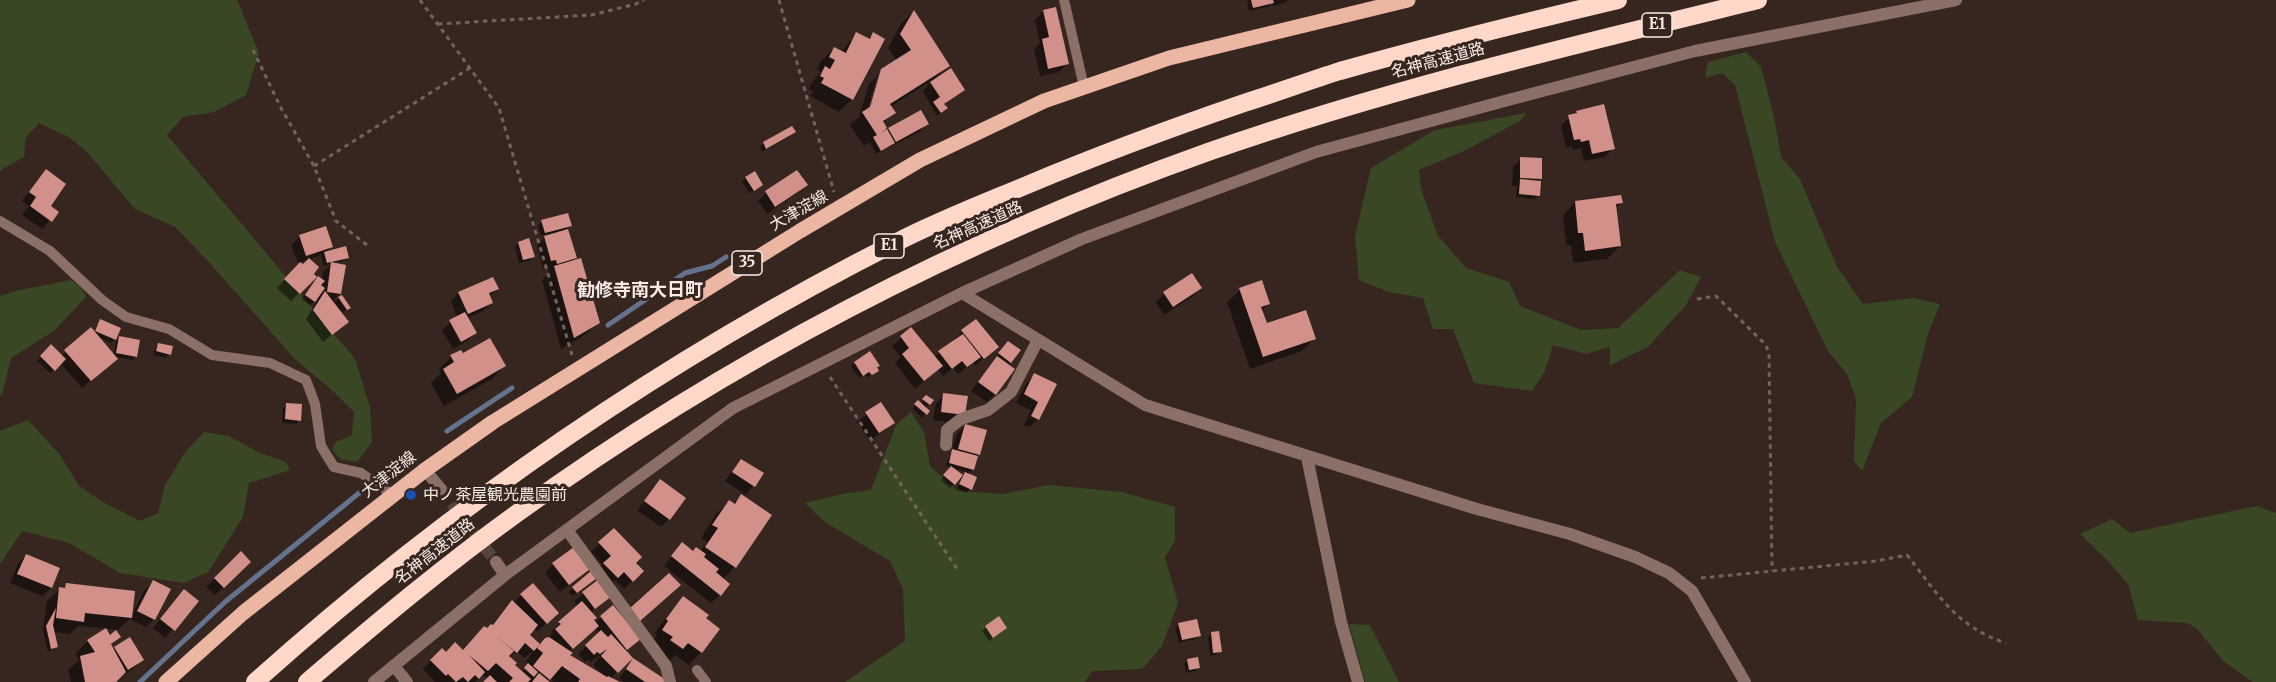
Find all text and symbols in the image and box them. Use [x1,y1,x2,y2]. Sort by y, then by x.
road number: E1 [1642,13,1672,37]
street label: 名神高速道路 [1389,39,1487,83]
street label: 大津淀線 [766,187,832,235]
street label: 名神高速道路 [930,198,1026,254]
road number: E1 [874,234,904,258]
road number: 35 [732,251,762,275]
district label: 勧修寺南大日町 [577,280,703,302]
street label: 大津淀線 [358,448,420,502]
place label: 中ノ茶屋観光農園前 [423,485,567,505]
marker: 中ノ茶屋観光農園前 [404,488,418,502]
street label: 名神高速道路 [391,515,479,589]

